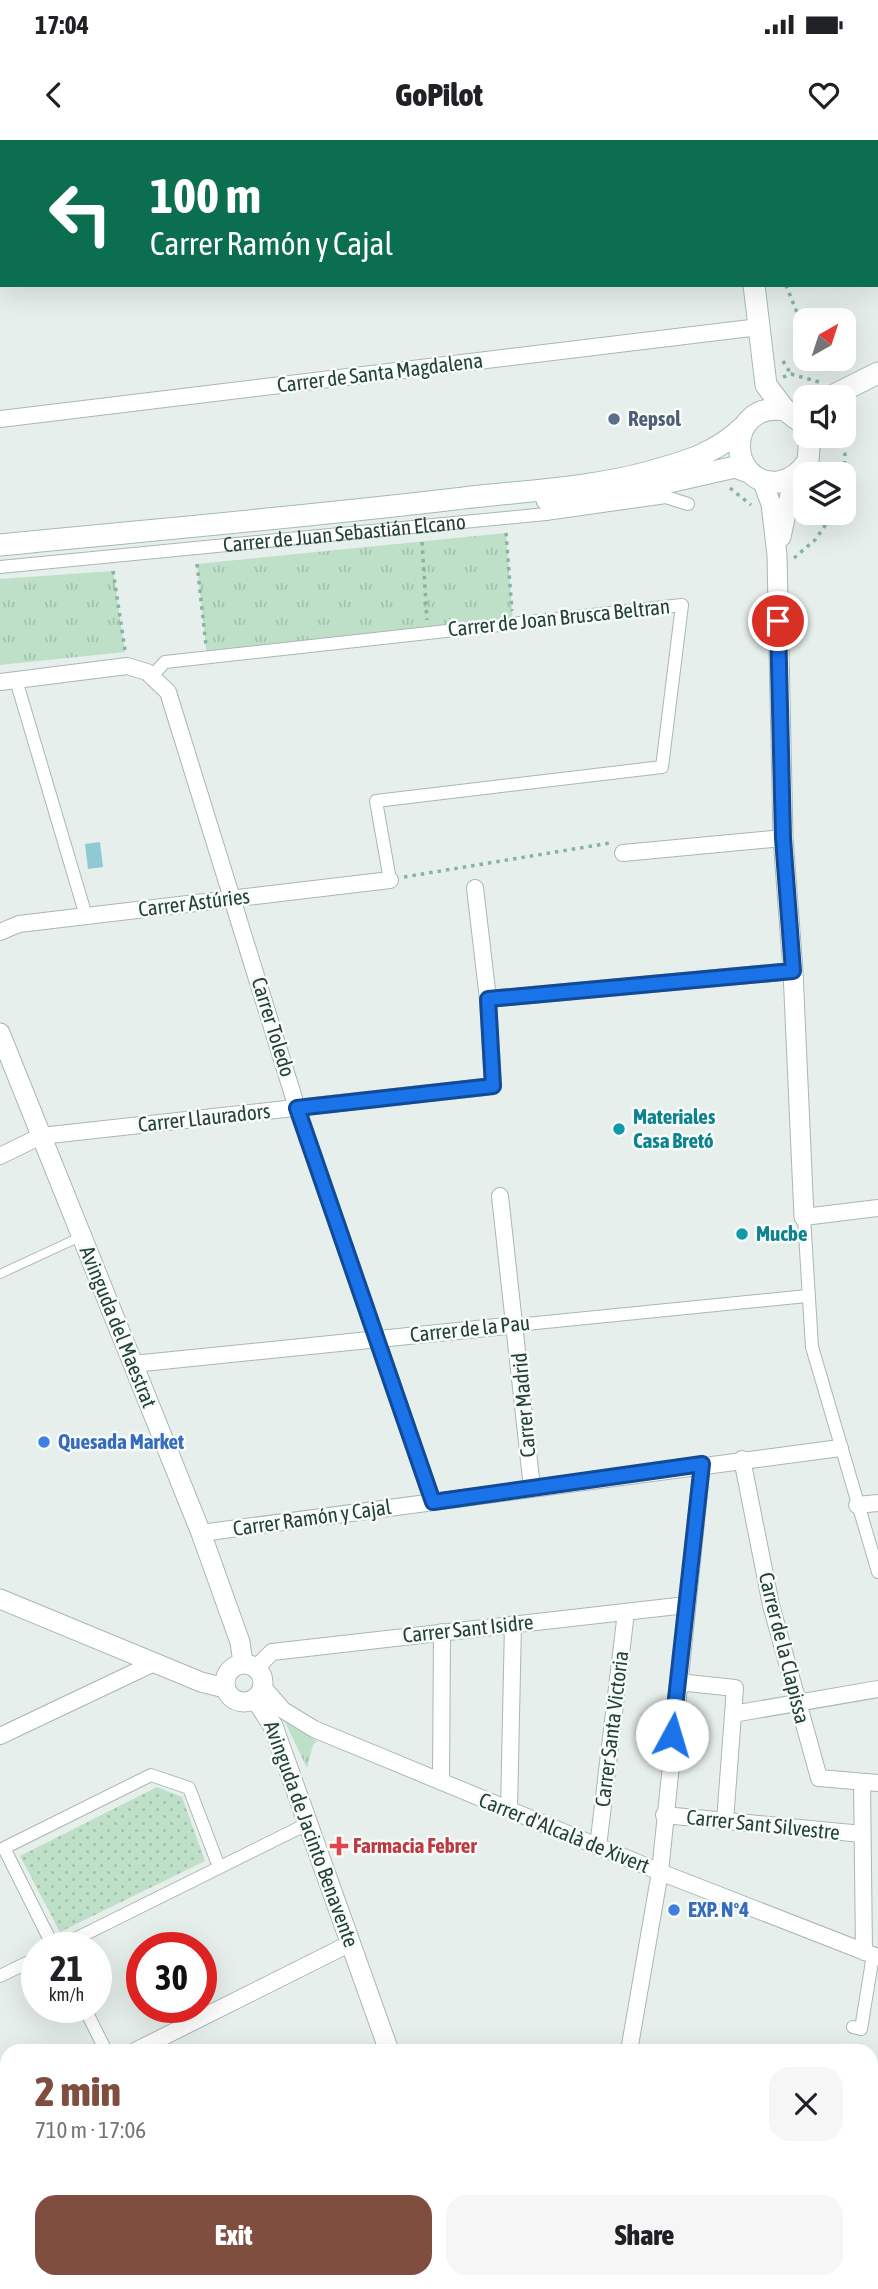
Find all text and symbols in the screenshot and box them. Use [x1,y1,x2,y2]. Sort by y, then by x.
text: 17:04 [35,10,89,40]
icon: back [35,76,73,114]
text: GoPilot [395,76,483,113]
icon: heart [805,76,843,114]
text: 100 m [150,167,261,223]
icon: left [35,168,126,259]
text: Carrer Ramón y Cajal [150,225,393,262]
north arrow [793,308,856,371]
map controls [793,308,856,525]
street label: Carrer de Santa Magdalena [276,347,484,397]
button: sound [793,385,856,448]
place label: Repsol [628,406,681,430]
marker: Repsol [606,411,622,427]
button: layers [793,462,856,525]
street label: Carrer de Juan Sebastián Elcano [222,509,467,556]
pin [748,591,808,651]
street label: Carrer de Joan Brusca Beltran [447,593,671,641]
icon: arrive [759,602,797,640]
street label: Carrer Astúries [137,883,251,921]
street label: Carrer Toledo [247,974,300,1079]
street label: Carrer Llauradors [137,1098,271,1136]
place label: Materiales Casa Bretó [633,1104,716,1152]
marker: Materiales Casa Bretó [611,1121,627,1137]
place label: Mucbe [756,1221,807,1245]
marker: Mucbe [734,1226,750,1242]
street label: Avinguda del Maestrat [76,1242,162,1411]
street label: Carrer de la Pau [409,1310,531,1346]
street label: Carrer Madrid [506,1352,540,1458]
place label: Quesada Market [58,1429,184,1453]
marker: Quesada Market [36,1434,52,1450]
street label: Carrer Ramón y Cajal [231,1494,393,1540]
street label: Carrer de la Clapissa [755,1570,815,1726]
street label: Carrer Sant Isidre [401,1609,534,1647]
street label: Carrer Santa Victoria [590,1649,632,1808]
position arrow [635,1698,709,1772]
street label: Avinguda de Jacinto Benavente [260,1717,364,1950]
street label: Carrer d'Alcalà de Xivert [476,1787,653,1877]
street label: Carrer Sant Silvestre [685,1804,841,1844]
place label: Farmacia Febrer [353,1833,477,1857]
marker: Farmacia Febrer [331,1838,347,1854]
place label: EXP. N°4 [688,1897,749,1921]
marker: EXP. N°4 [666,1902,682,1918]
speed limit sign: 30 [126,1932,217,2023]
text: 21 [50,1948,83,1988]
text: km/h [49,1984,84,2005]
text: 2 min [35,2067,121,2115]
button: close [769,2067,843,2141]
text: 710 m · 17:06 [35,2117,146,2143]
button: Exit [35,2195,432,2275]
button: Share [446,2195,843,2275]

